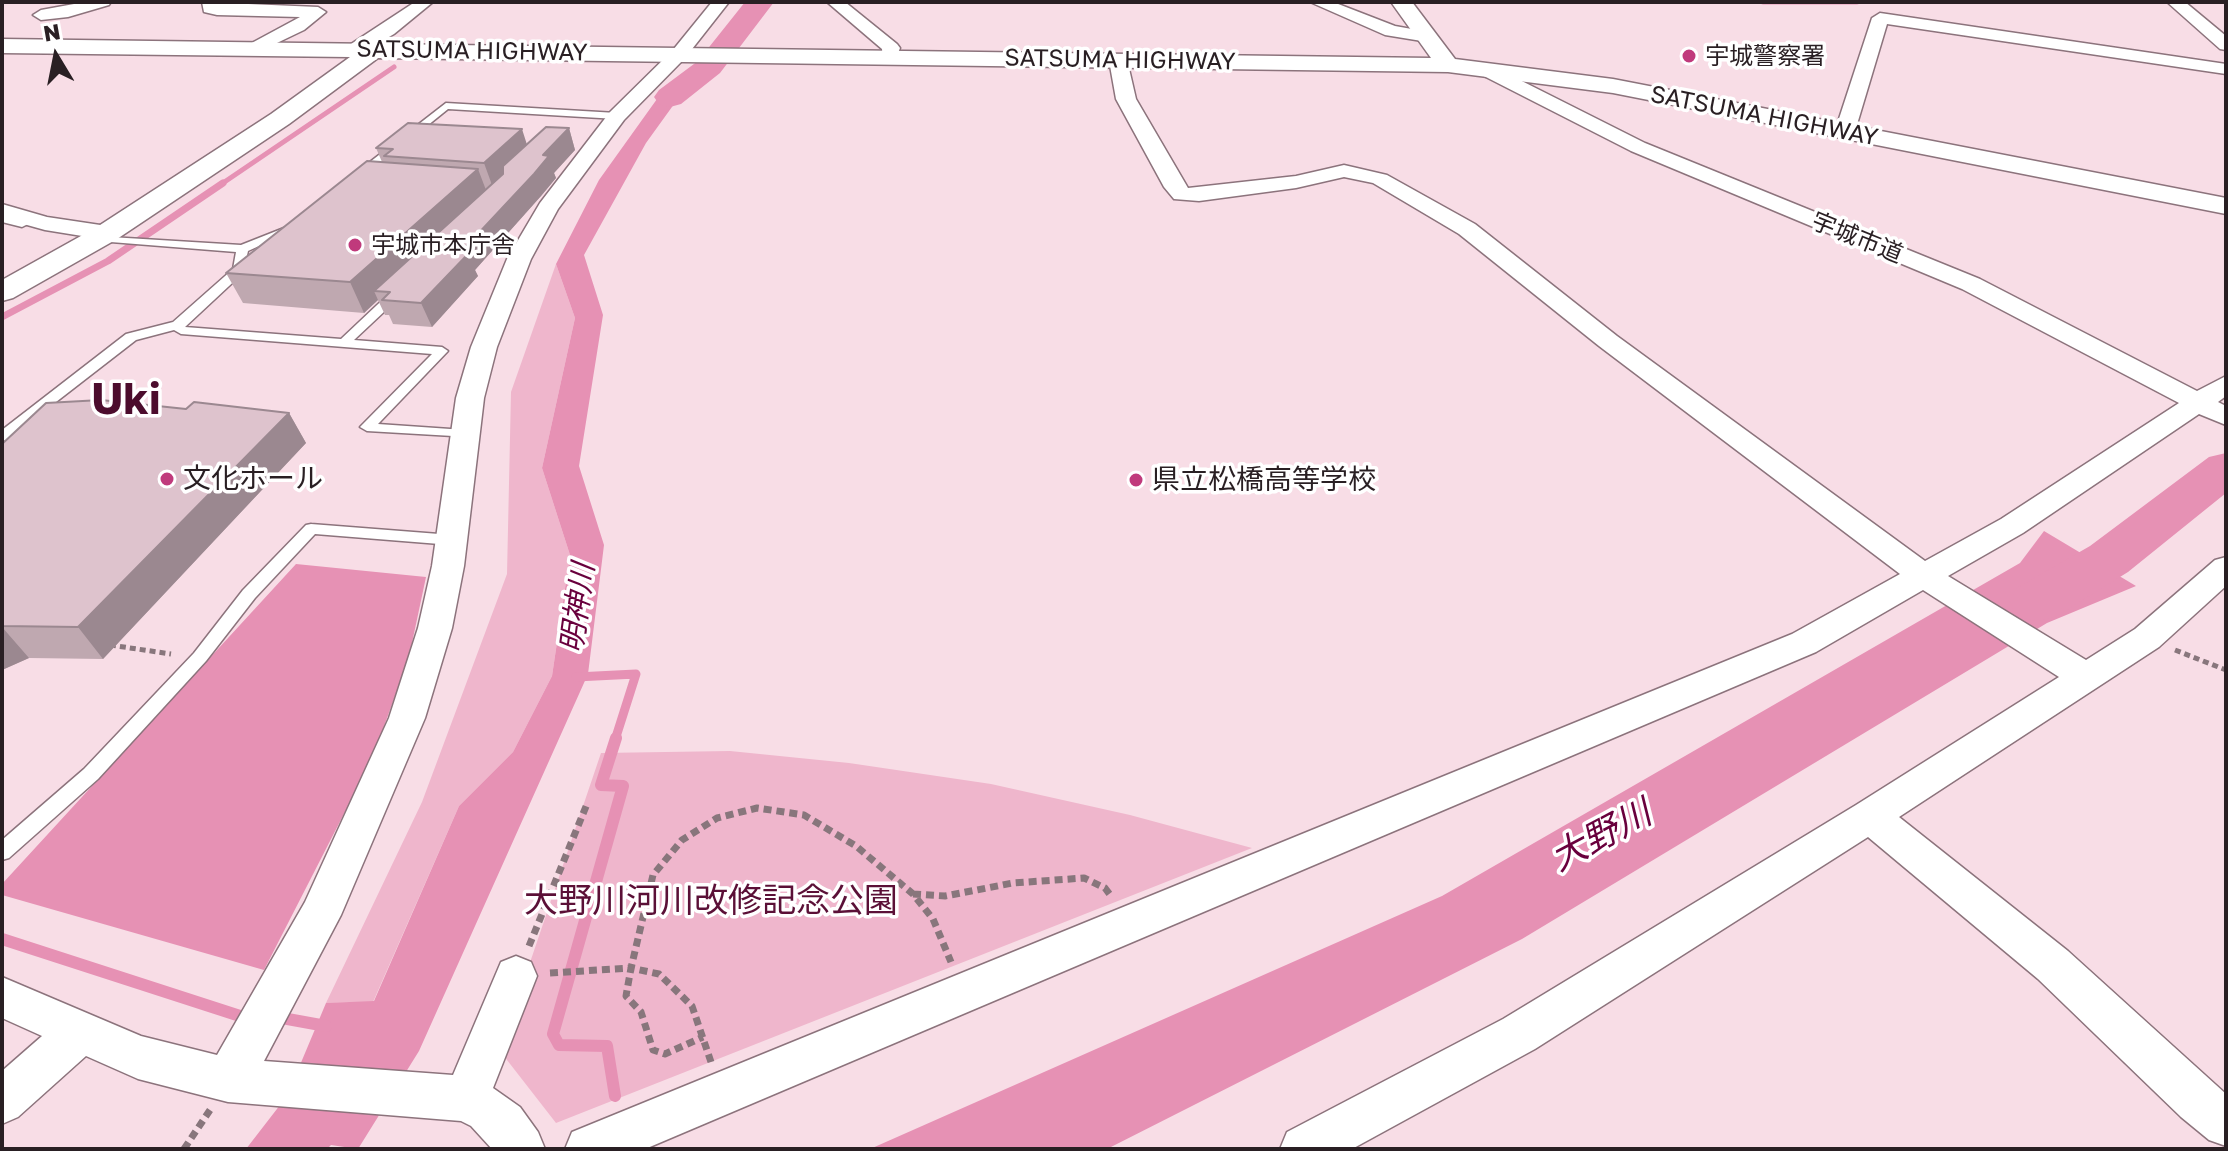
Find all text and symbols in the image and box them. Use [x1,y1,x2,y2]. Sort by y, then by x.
north arrow [16,16,96,96]
text: N [41,17,62,47]
street label: SATSUMA HIGHWAY [356,35,588,67]
place label: 宇城警察署 [1705,42,1825,70]
street label: SATSUMA HIGHWAY [1004,44,1236,76]
marker: 宇城警察署 [1680,47,1698,65]
street label: SATSUMA HIGHWAY [1648,80,1880,152]
street label: 宇城市道 [1807,207,1907,269]
place label: 宇城市本庁舎 [371,231,515,259]
marker: 宇城市本庁舎 [346,236,364,254]
district label: Uki [91,374,161,426]
place label: 文化ホール [183,462,323,496]
place label: 県立松橋高等学校 [1152,463,1376,497]
marker: 文化ホール [158,470,176,488]
marker: 県立松橋高等学校 [1127,471,1145,489]
water label: 明神川 [554,561,602,655]
water label: 大野川 [1543,792,1659,880]
park label: 大野川河川改修記念公園 [524,881,898,921]

